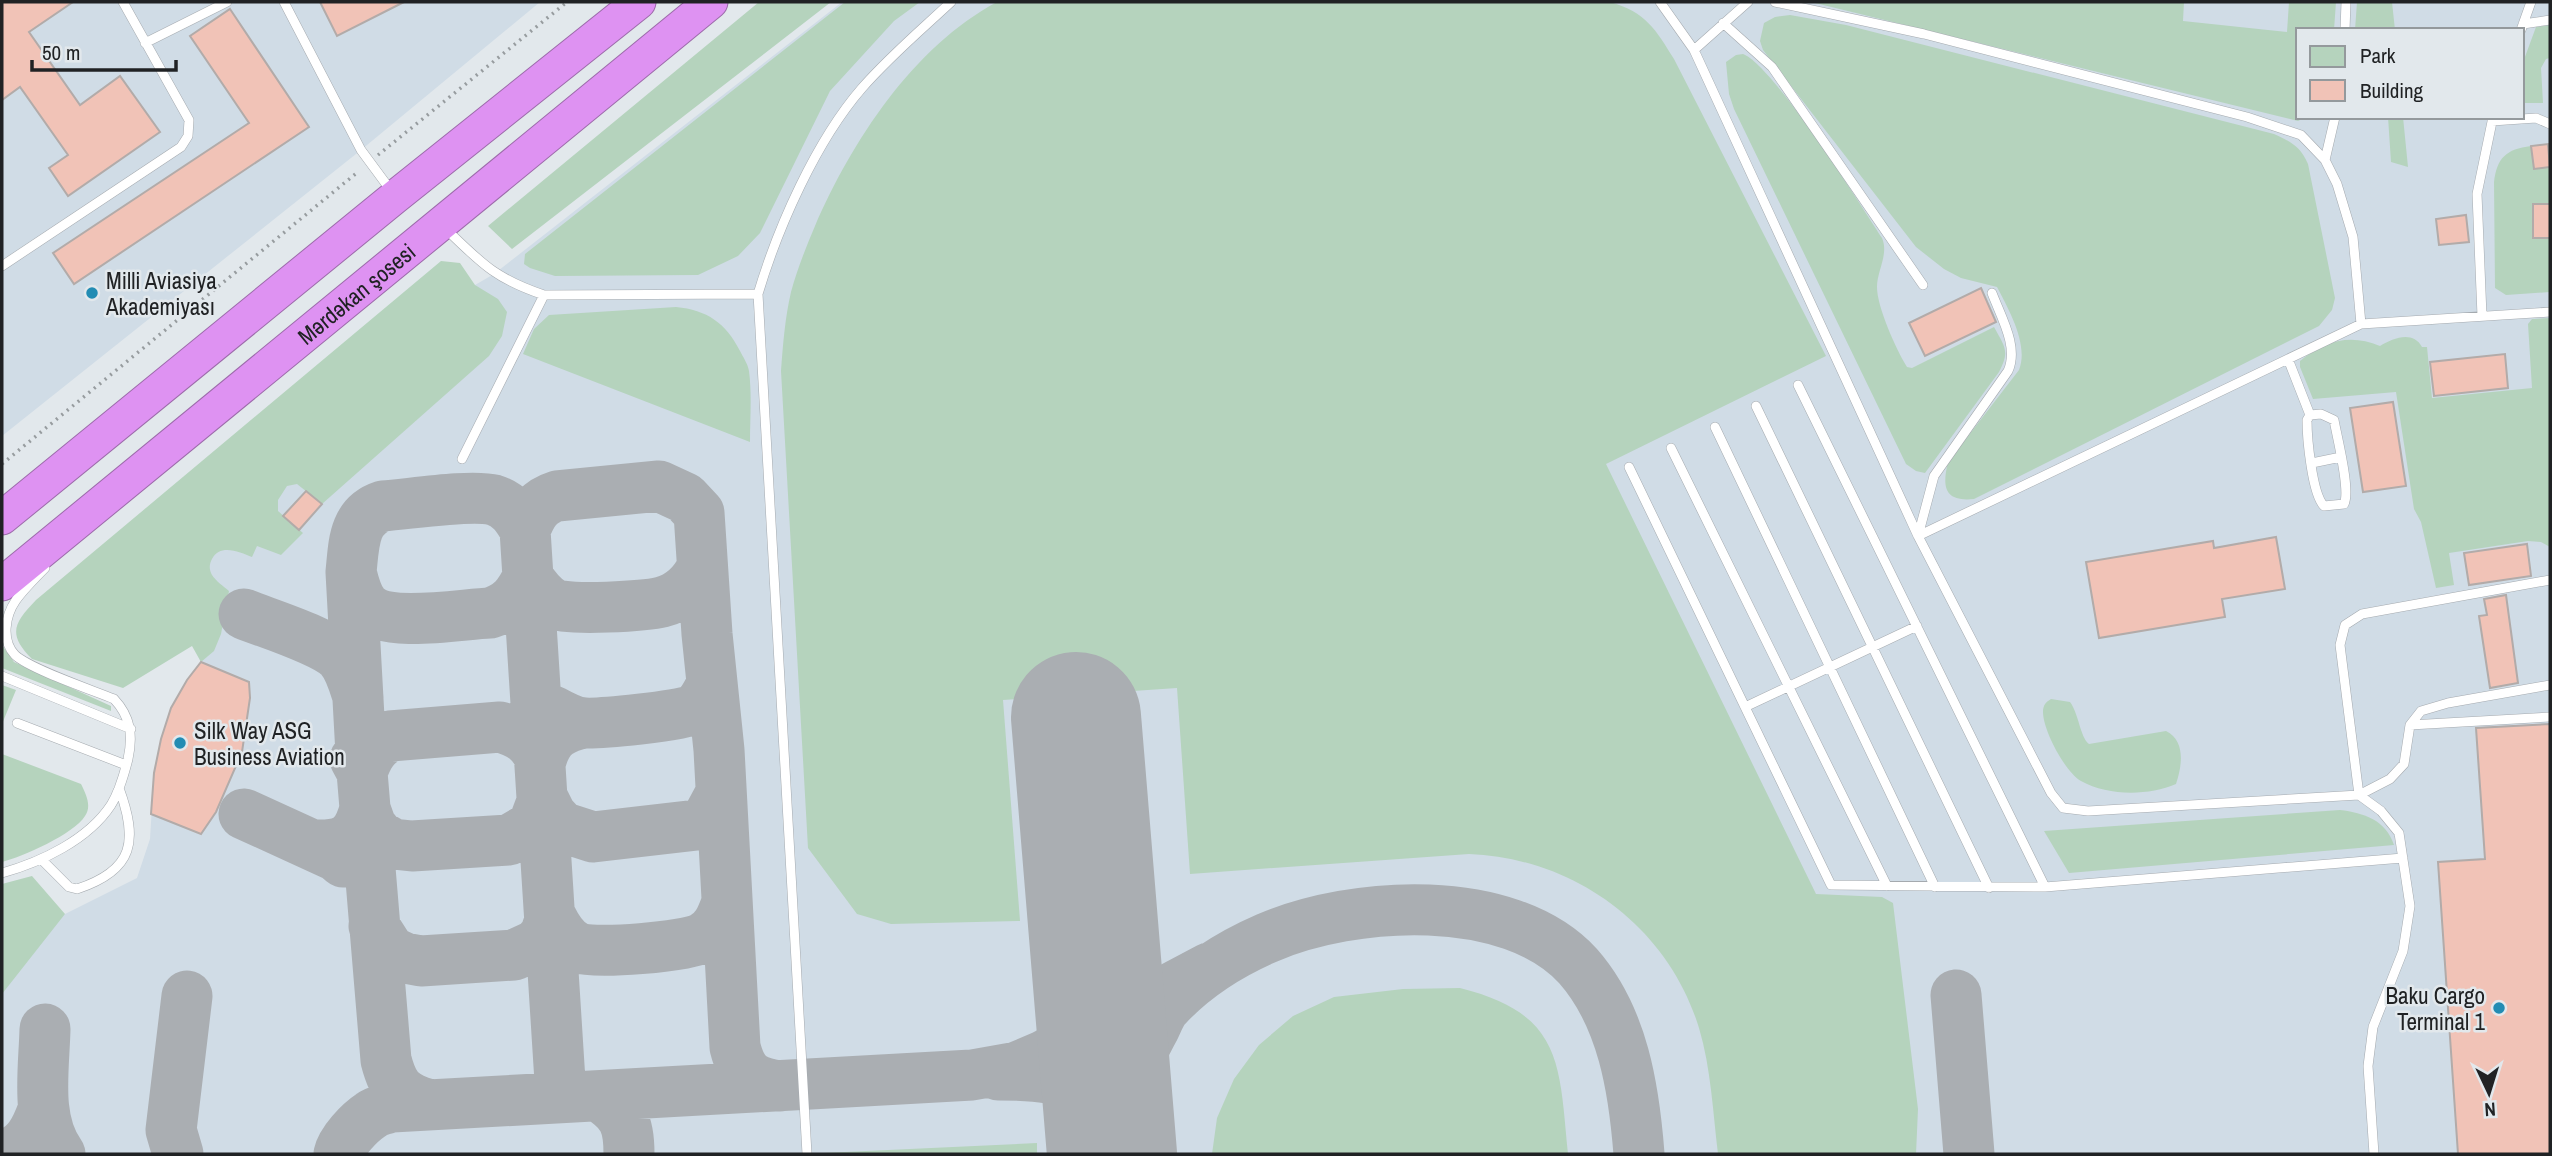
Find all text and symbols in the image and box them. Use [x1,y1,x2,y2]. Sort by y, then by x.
scale bar [32,28,175,72]
legend [2296,28,2524,119]
text: 50 m [42,38,80,67]
text: Park [2360,41,2396,70]
text: Building [2360,76,2424,105]
street label: Mərdəkan şosesi [291,236,421,351]
place label: Milli Aviasiya Akademiyası [105,265,217,322]
marker: Milli Aviasiya Akademiyası [84,285,100,301]
place label: Silk Way ASG Business Aviation [194,715,345,772]
marker: Silk Way ASG Business Aviation [172,735,188,751]
place label: Baku Cargo Terminal 1 [2385,980,2486,1037]
marker: Baku Cargo Terminal 1 [2491,1000,2507,1016]
north arrow [2454,1058,2524,1128]
text: N [2484,1097,2497,1123]

